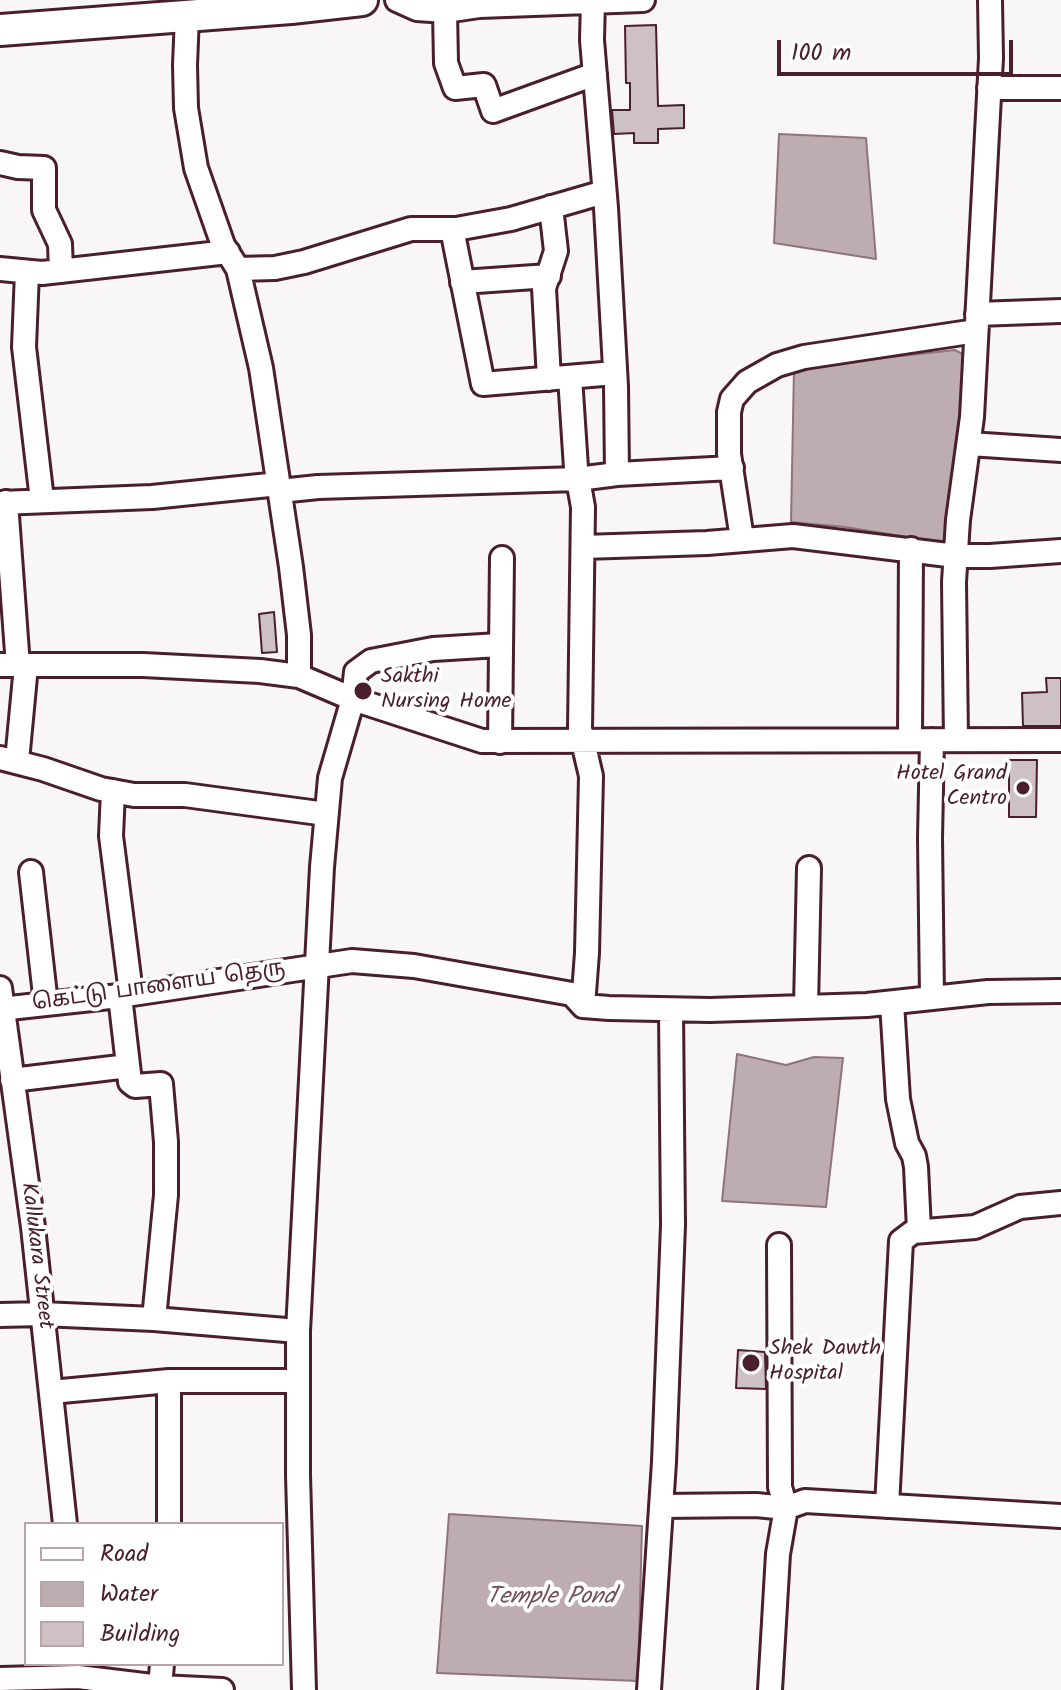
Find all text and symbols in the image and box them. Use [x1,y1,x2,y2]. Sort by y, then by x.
scale bar [781,24,1017,74]
text: 100 m [791,34,851,73]
place label: Sakthi Nursing Home [381,665,511,716]
marker: Sakthi Nursing Home [352,680,374,702]
place label: Hotel Grand Centro [896,762,1007,814]
marker: Hotel Grand Centro [1014,779,1032,797]
street label: கெட்டு பாளைய தெரு [31,957,287,1019]
street label: Kallukara Street [13,1181,57,1331]
place label: Shek Dawth Hospital [769,1337,881,1388]
marker: Shek Dawth Hospital [740,1352,762,1374]
legend [24,1522,284,1666]
text: Road [100,1535,148,1574]
text: Water [100,1575,158,1614]
water label: Temple Pond [486,1585,616,1613]
text: Building [100,1615,180,1654]

